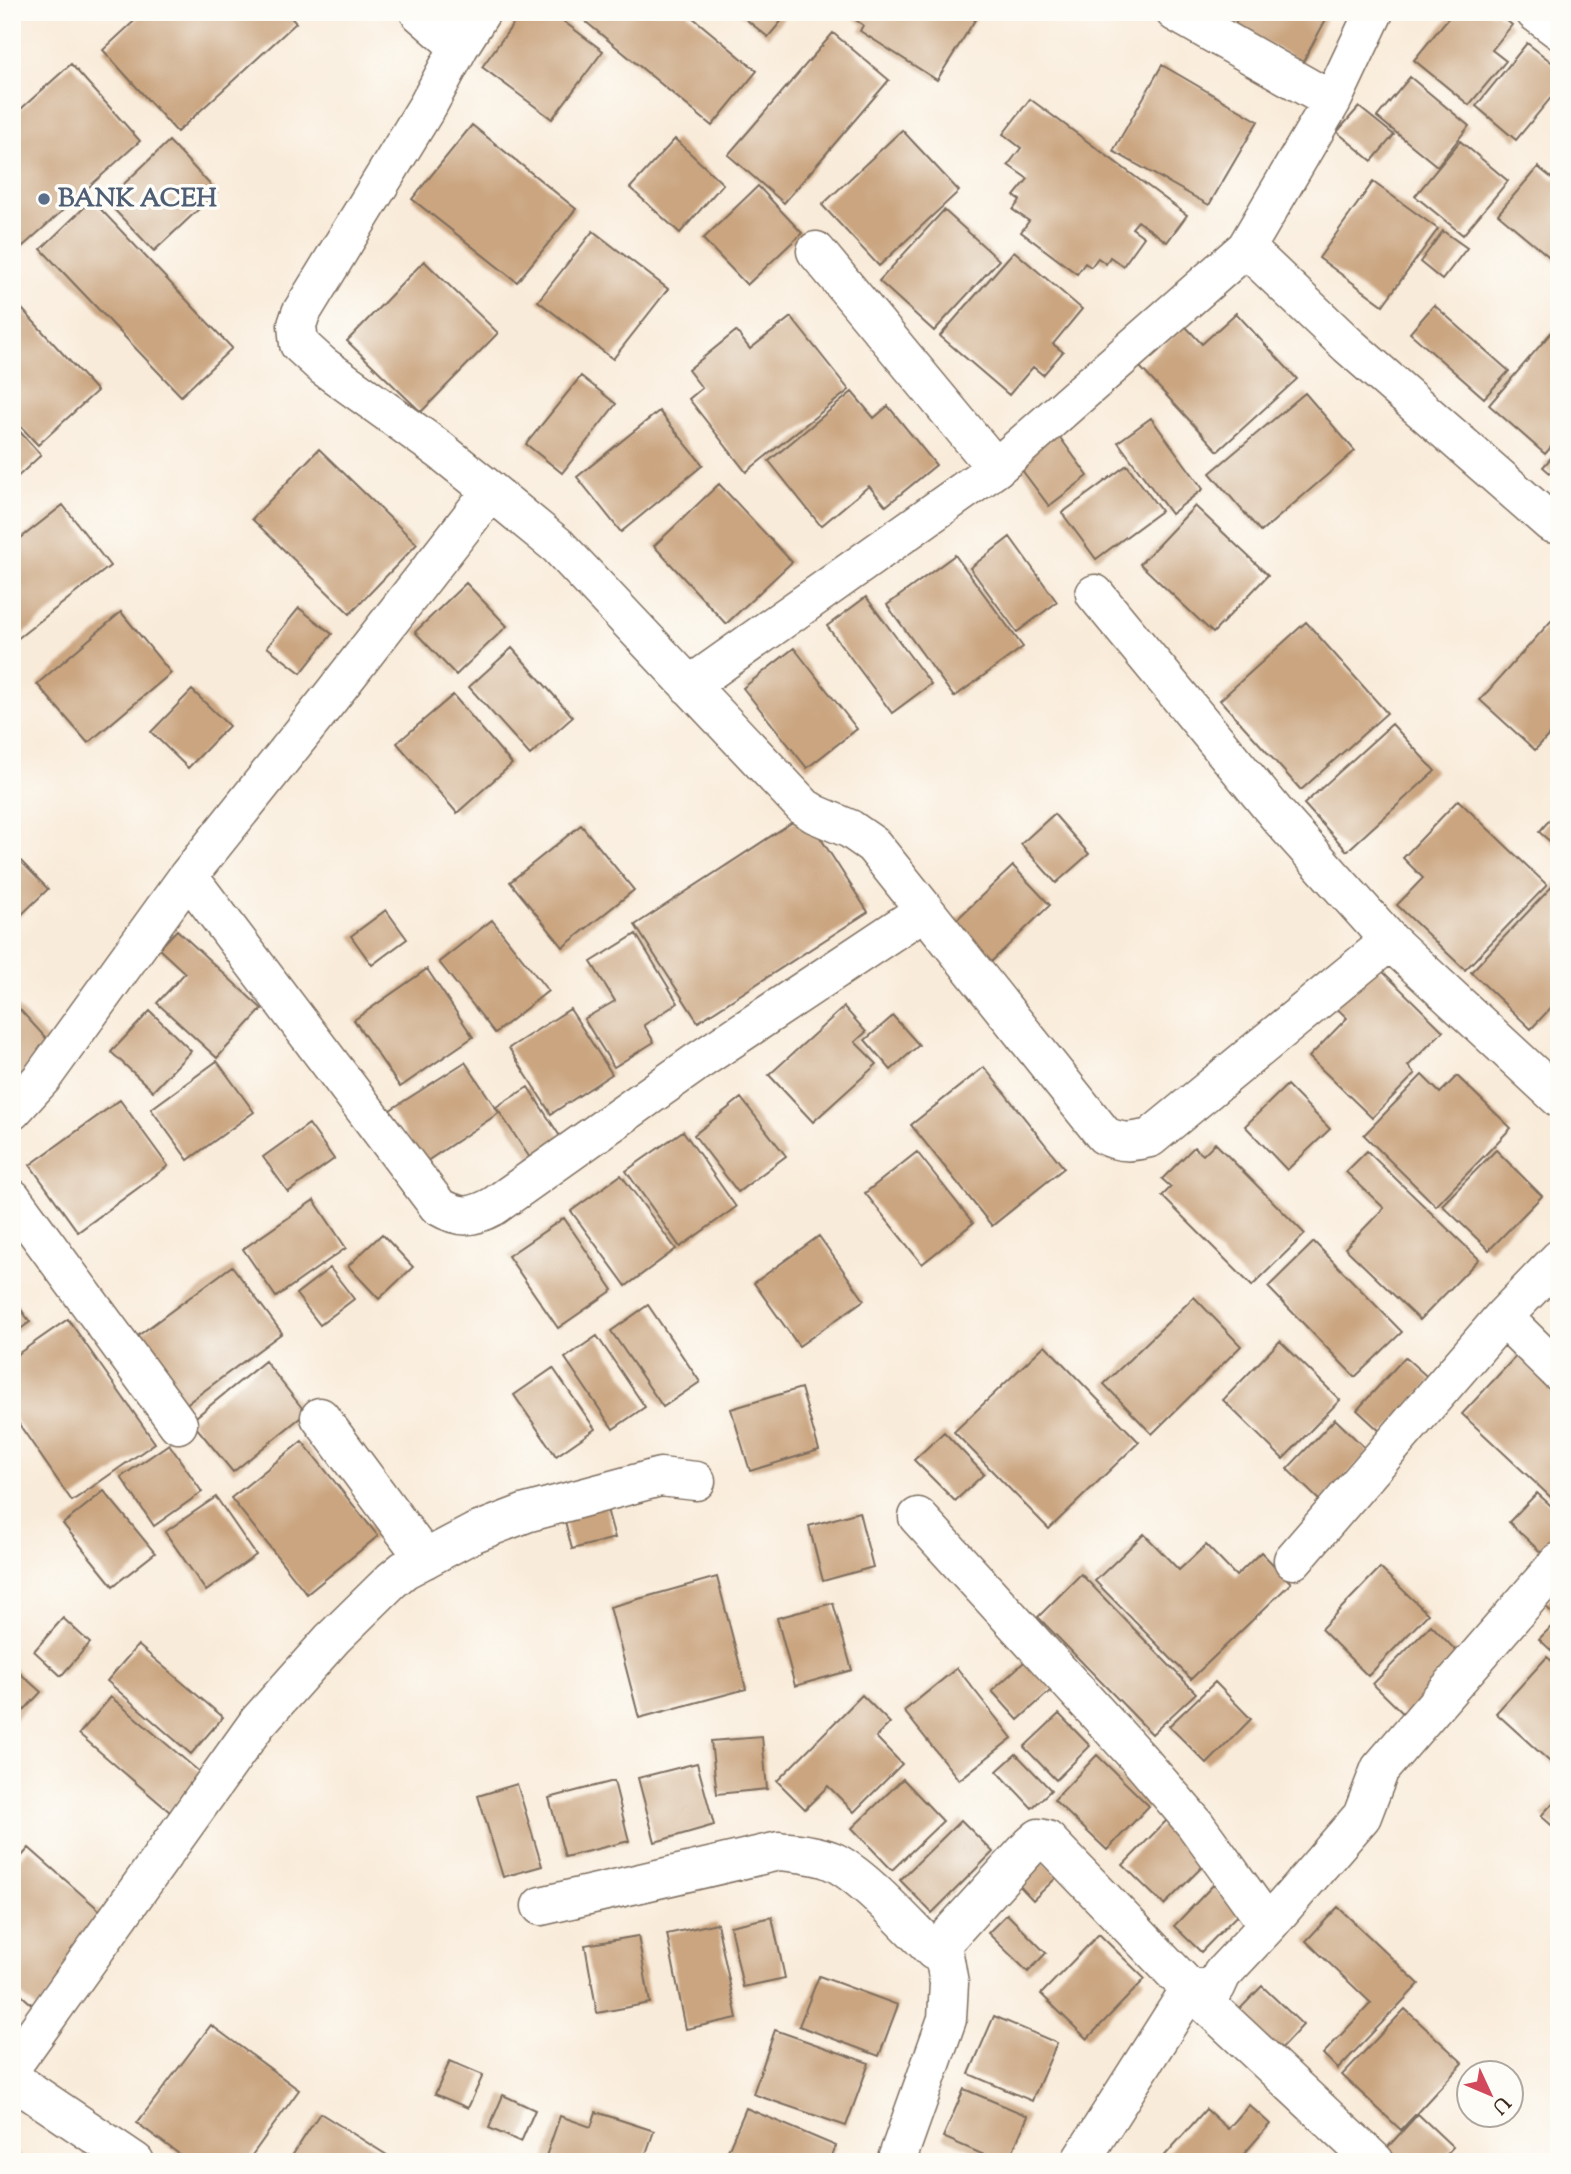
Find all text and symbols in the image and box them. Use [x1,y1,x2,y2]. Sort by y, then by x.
place label: BANK ACEH [58,181,217,218]
marker: BANK ACEH [36,191,52,207]
north arrow [1456,2058,1526,2128]
text: U [1485,2089,1516,2119]

